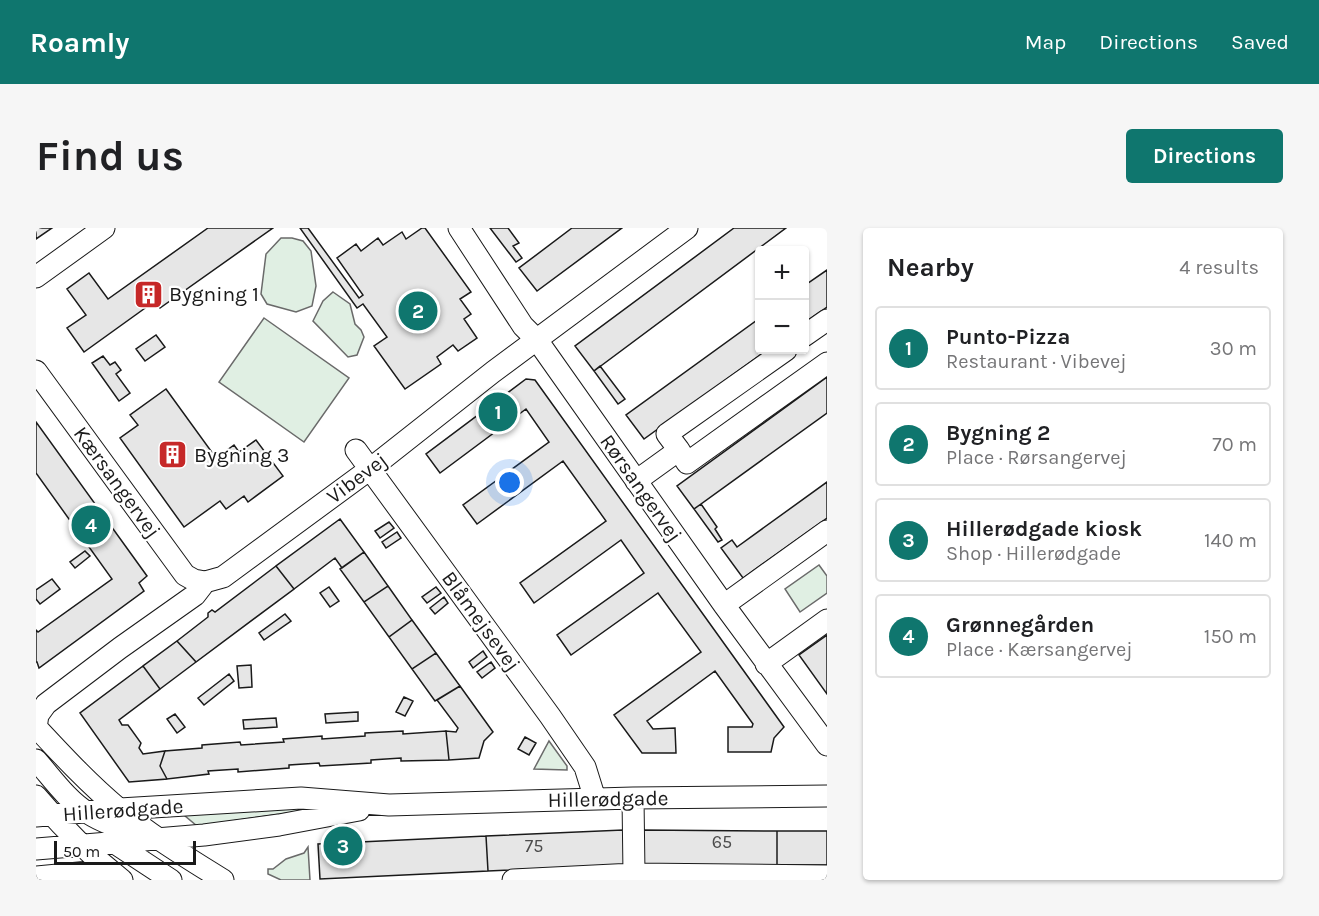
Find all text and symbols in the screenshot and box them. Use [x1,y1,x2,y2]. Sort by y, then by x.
text: Roamly [30,26,129,59]
text: Map [1025,30,1066,54]
text: Directions [1099,30,1198,54]
text: Saved [1231,30,1289,54]
button: Directions [1126,129,1283,183]
text: Find us [36,131,184,181]
map controls [755,246,809,354]
button: + [755,246,809,300]
text: Nearby [887,252,974,283]
text: 4 results [1179,256,1259,279]
building icon: Bygning 1 [132,278,164,310]
place label: Bygning 1 [169,282,259,306]
pin: 2 [398,288,437,334]
button: − [755,300,809,354]
text: Punto-Pizza [946,324,1070,350]
text: 1 [905,337,912,360]
text: 30 m [1210,337,1257,360]
text: Restaurant · Vibevej [946,350,1127,373]
pin: 1 [478,390,518,435]
text: Bygning 2 [946,420,1050,446]
street label: Kærsangervej [69,422,165,542]
street label: Rørsangervej [595,430,687,546]
text: 2 [902,433,915,456]
text: 70 m [1212,433,1257,456]
building icon: Bygning 3 [157,439,189,471]
place label: Bygning 3 [194,443,289,467]
text: Place · Rørsangervej [946,446,1127,469]
street label: Vibevej [322,448,392,508]
your location [495,468,524,497]
pin: 4 [72,502,110,548]
text: Hillerødgade kiosk [946,516,1142,542]
text: 3 [902,529,915,552]
text: 140 m [1204,529,1257,552]
text: Shop · Hillerødgade [946,542,1121,565]
street label: Blåmejsevej [437,567,525,675]
text: Grønnegården [946,612,1094,638]
text: 4 [903,625,914,648]
text: 150 m [1204,625,1257,648]
text: Place · Kærsangervej [946,638,1133,661]
street label: Hillerødgade [547,786,669,812]
street label: Hillerødgade [62,794,184,826]
pin: 3 [324,824,362,868]
house number: 65 [712,831,732,853]
house number: 75 [525,835,543,857]
scale bar [54,838,196,866]
text: 50 m [63,842,100,861]

